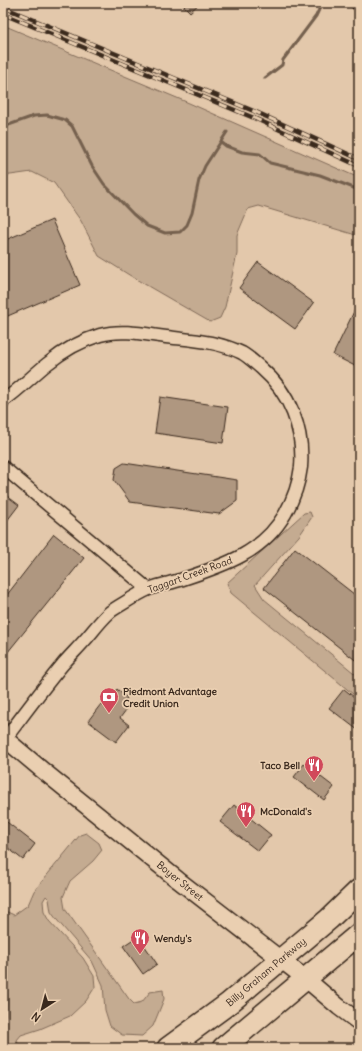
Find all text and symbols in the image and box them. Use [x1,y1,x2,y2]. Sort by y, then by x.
street label: Taggart Creek Road [146,554,234,596]
place label: Piedmont Advantage Credit Union [123,685,217,710]
bank icon: Piedmont Advantage Credit Union [98,686,120,714]
restaurant icon: Taco Bell [303,754,325,782]
place label: Taco Bell [260,759,300,772]
restaurant icon: McDonald's [235,800,257,828]
place label: McDonald's [260,805,312,818]
street label: Boyer Street [154,858,206,904]
restaurant icon: Wendy's [129,927,151,955]
place label: Wendy's [154,932,192,945]
street label: Billy Graham Parkway [223,935,309,1009]
north arrow [22,989,62,1029]
text: N [29,1009,43,1025]

